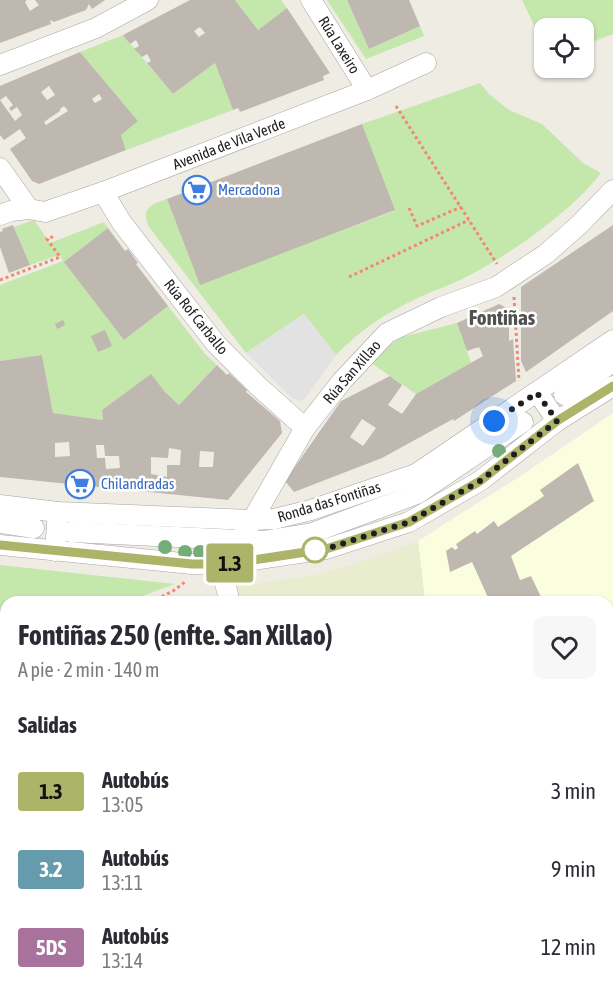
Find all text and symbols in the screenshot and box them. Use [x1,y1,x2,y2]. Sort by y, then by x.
street label: Rúa Laxeiro [315,13,364,76]
map controls [534,18,594,78]
button: locate [534,18,594,78]
street label: Avenida de Vila Verde [170,114,288,173]
supermarket icon: Mercadona [181,174,213,206]
place label: Mercadona [218,181,280,198]
street label: Rúa Rof Carballo [161,276,232,358]
district label: Fontiñas [469,305,536,329]
street label: Rúa San Xillao [319,336,384,407]
your location [479,406,509,436]
supermarket icon: Chilandradas [64,468,96,500]
place label: Chilandradas [101,475,174,492]
street label: Ronda das Fontiñas [275,478,382,525]
unlabelled marker [302,537,328,563]
line badge: 1.3 [196,544,264,582]
text: 1.3 [218,551,242,575]
button: heart [533,616,596,679]
text: Fontiñas 250 (enfte. San Xillao) [18,619,333,651]
text: A pie · 2 min · 140 m [18,658,159,681]
text: Salidas [18,712,77,738]
text: Autobús [102,767,169,793]
text: 3 min [551,778,596,804]
text: 1.3 [39,779,63,803]
text: 13:05 [102,793,144,816]
text: Autobús [102,845,169,871]
text: 9 min [551,856,596,882]
text: 3.2 [39,857,63,881]
text: 13:11 [102,871,143,894]
text: Autobús [102,923,169,949]
text: 12 min [541,934,596,960]
text: 5DS [36,935,66,959]
text: 13:14 [102,949,143,972]

